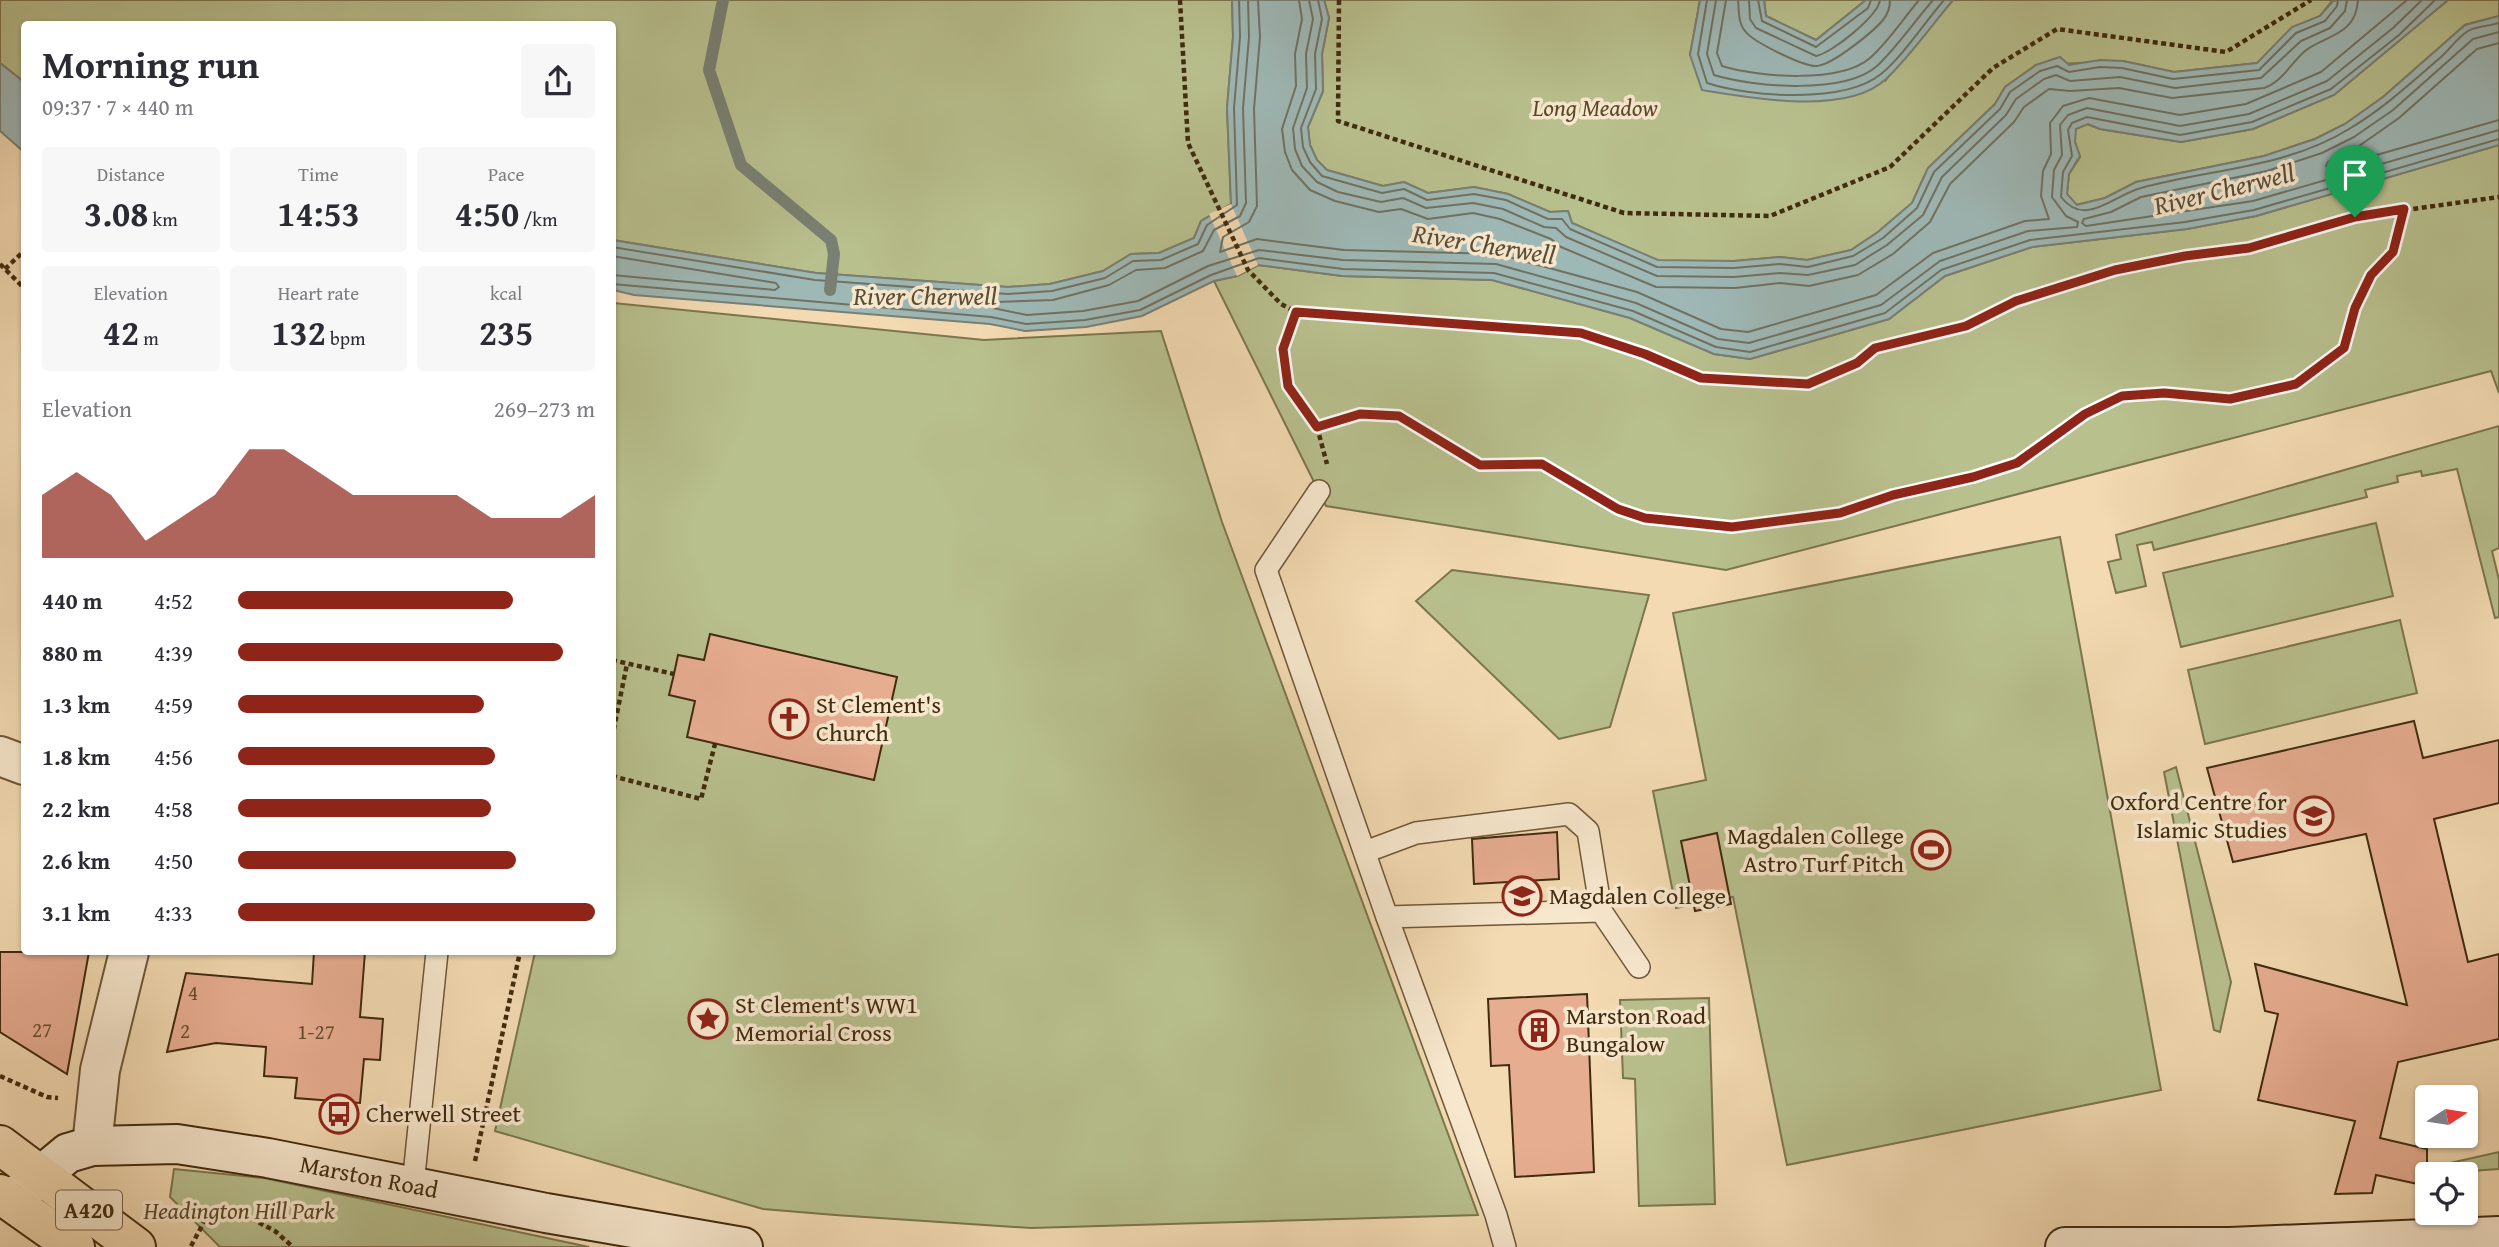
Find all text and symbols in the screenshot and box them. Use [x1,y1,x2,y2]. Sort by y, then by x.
text: Morning run [42,36,259,92]
button: share [521,44,595,118]
text: 09:37 · 7 × 440 m [42,90,194,123]
park label: Long Meadow [1532,90,1658,125]
pin [2325,145,2385,217]
water label: River Cherwell [2148,152,2298,225]
icon: arrive [2336,156,2374,194]
text: Distance [97,160,165,188]
text: Time [298,160,339,188]
text: Pace [488,160,524,188]
text: 3.08 [84,188,148,239]
text: 14:53 [277,188,360,239]
text: 4:50 [455,188,519,239]
text: km [148,205,178,233]
text: /km [519,205,557,233]
water label: River Cherwell [1409,213,1558,274]
water label: River Cherwell [852,276,997,315]
text: Elevation [94,279,168,307]
text: Heart rate [278,279,359,307]
text: kcal [490,279,522,307]
text: 42 [103,307,139,358]
text: 132 [271,307,326,358]
text: 235 [479,307,533,358]
text: m [139,324,159,352]
text: bpm [326,324,366,352]
text: Elevation [42,392,132,425]
text: 269–273 m [494,392,595,425]
text: 440 m [42,584,103,617]
text: 4:52 [154,584,193,617]
text: 880 m [42,636,103,669]
text: 4:39 [154,636,193,669]
place label: St Clement's Church [816,687,941,750]
text: 1.3 km [42,688,110,721]
text: 4:59 [154,688,193,721]
church icon: St Clement's Church [768,698,810,740]
text: 1.8 km [42,740,110,773]
text: 4:56 [154,740,193,773]
place label: Oxford Centre for Islamic Studies [2110,784,2287,847]
text: 2.2 km [42,792,110,825]
text: 4:58 [154,792,193,825]
school or university icon: Oxford Centre for Islamic Studies [2293,795,2335,837]
place label: Magdalen College Astro Turf Pitch [1727,818,1905,881]
sports icon: Magdalen College Astro Turf Pitch [1910,829,1952,871]
text: 2.6 km [42,844,110,877]
text: 4:50 [154,844,193,877]
school or university icon: Magdalen College [1501,875,1543,917]
place label: Magdalen College [1549,878,1726,913]
text: 3.1 km [42,896,110,929]
text: 4:33 [154,896,193,929]
house number: 4 [188,977,198,1008]
place label: St Clement's WW1 Memorial Cross [735,987,918,1050]
place icon: St Clement's WW1 Memorial Cross [687,998,729,1040]
place label: Marston Road Bungalow [1566,998,1706,1061]
building icon: Marston Road Bungalow [1518,1009,1560,1051]
house number: 27 [32,1014,52,1045]
house number: 2 [180,1015,190,1046]
house number: 1-27 [297,1016,335,1047]
north arrow [2415,1085,2478,1148]
map controls [2415,1085,2478,1225]
bus stop icon: Cherwell Street [318,1093,360,1135]
place label: Cherwell Street [366,1096,521,1131]
street label: Marston Road [297,1146,441,1207]
button: locate [2415,1162,2478,1225]
road number: A420 [56,1190,122,1230]
park label: Headington Hill Park [142,1193,335,1228]

